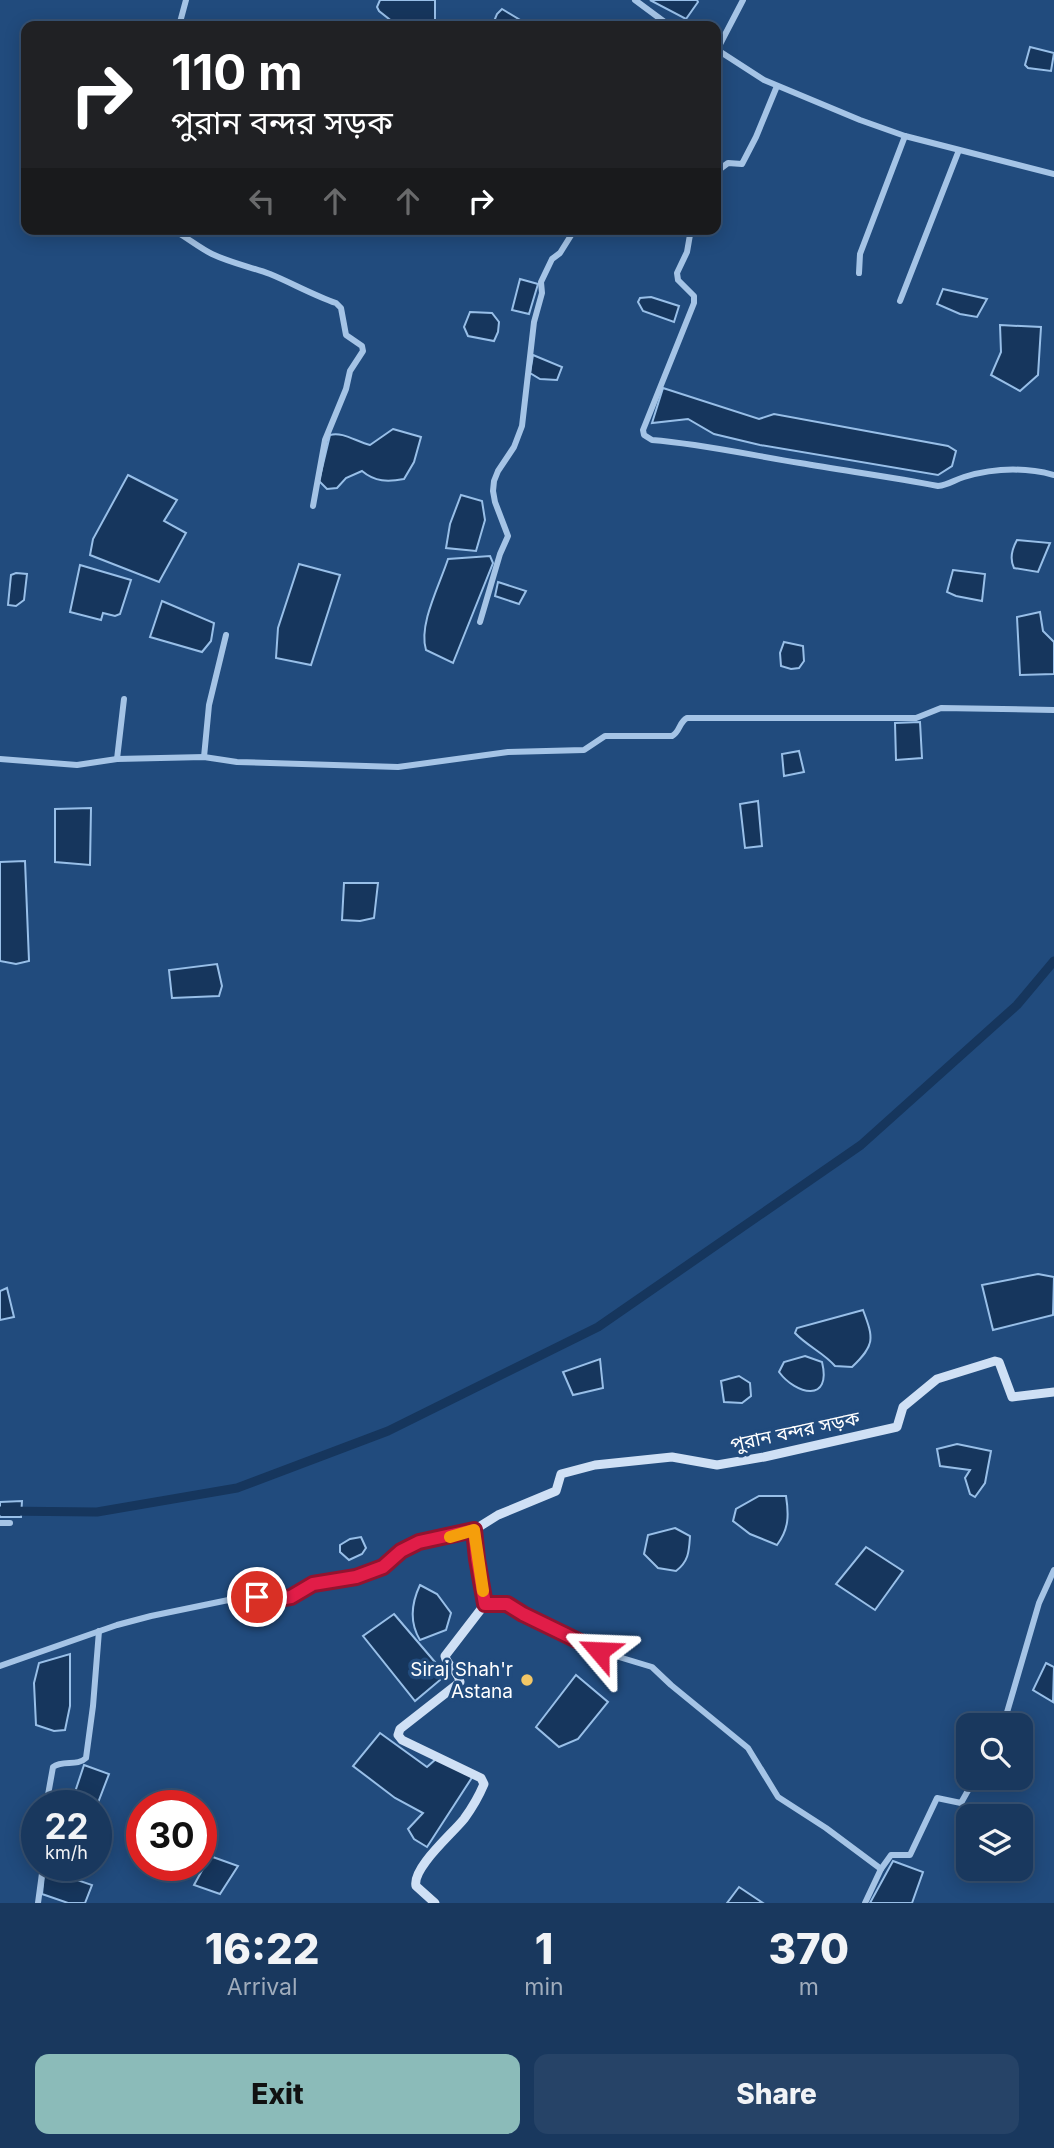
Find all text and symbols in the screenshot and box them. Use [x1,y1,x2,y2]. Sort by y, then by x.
text: 110 m [171,43,303,102]
icon: right [56,49,147,140]
text: পুরান বন্দর সড়ক [171,103,393,142]
icon: left [243,182,281,220]
icon: ahead [316,182,354,220]
icon: ahead [389,182,427,220]
icon: right [462,182,500,220]
street label: পুরান বন্দর সড়ক [728,1406,863,1456]
pin [227,1567,287,1627]
icon: arrive [238,1578,276,1616]
position arrow [562,1614,636,1688]
place label: Siraj Shah'r Astana [410,1658,513,1703]
marker: Siraj Shah'r Astana [519,1672,535,1688]
map controls [956,1713,1033,1881]
button: search [956,1713,1033,1790]
speed limit sign: 30 [126,1790,217,1881]
button: layers [956,1804,1033,1881]
text: 22 [44,1805,89,1847]
text: km/h [45,1842,88,1863]
text: 16:22 [205,1923,320,1974]
text: 1 [535,1923,553,1974]
text: 370 [768,1923,849,1974]
text: Arrival [227,1973,298,2001]
text: min [524,1973,564,2001]
text: m [799,1973,819,2001]
button: Exit [35,2054,520,2134]
button: Share [534,2054,1019,2134]

